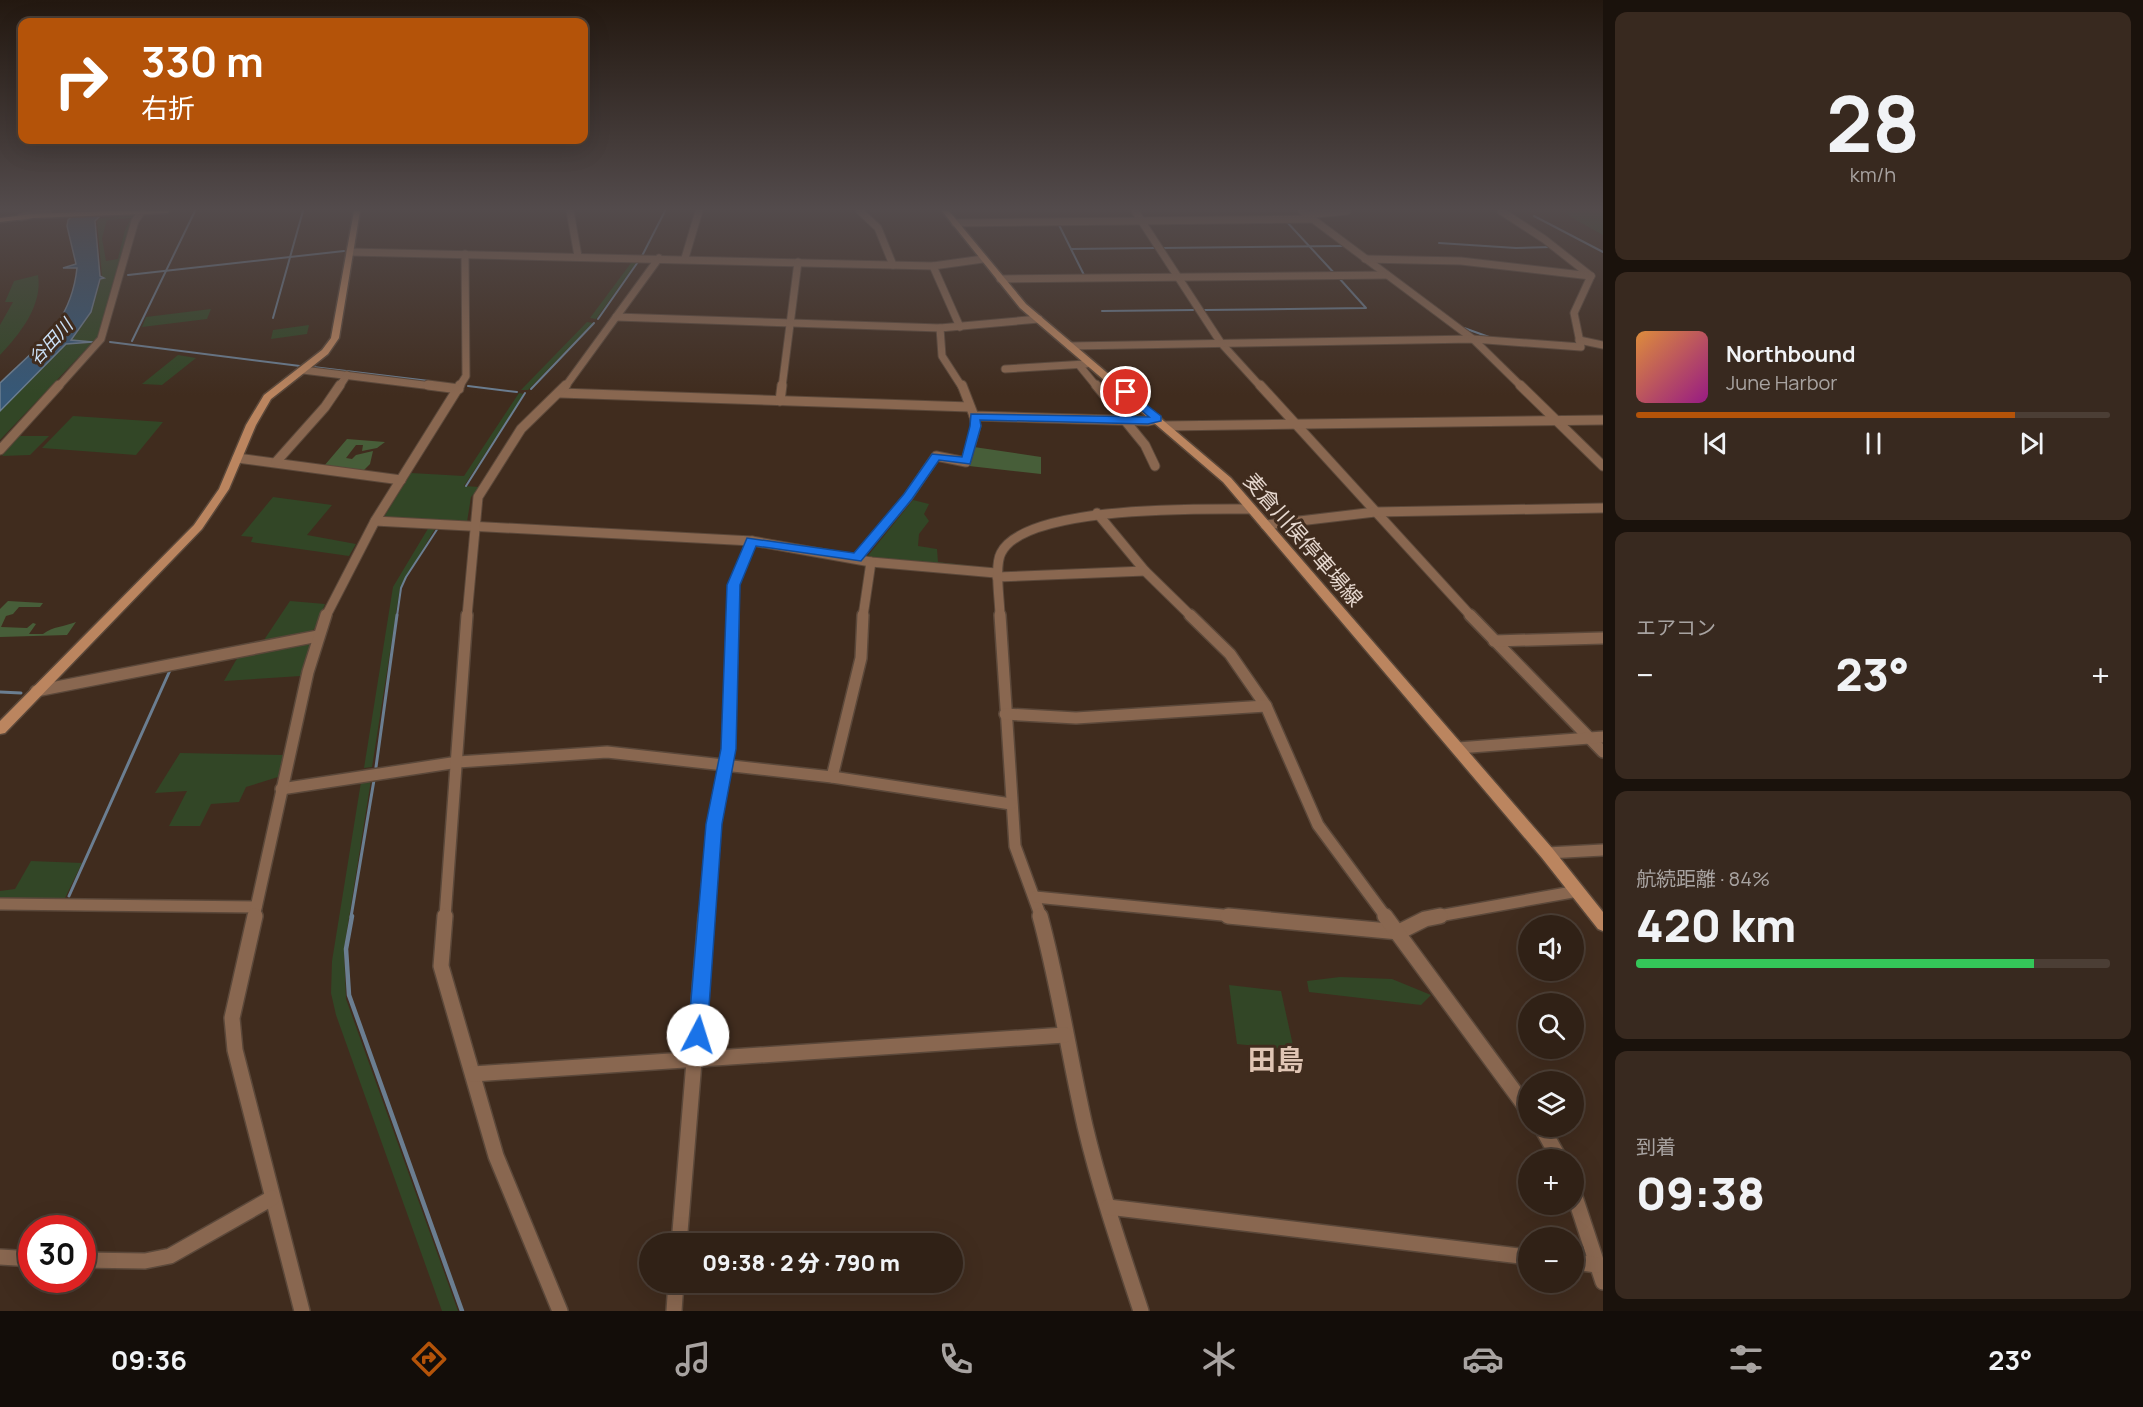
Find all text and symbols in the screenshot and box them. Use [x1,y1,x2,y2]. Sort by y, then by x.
text: 330 m [141,32,264,90]
icon: right [42,42,120,120]
text: 28 [1826,69,1920,175]
text: 右折 [141,89,195,126]
text: km/h [1850,161,1896,188]
water label: 谷田川 [23,312,79,369]
text: Northbound [1726,339,1856,369]
pin [1100,366,1151,417]
text: June Harbor [1726,369,1838,396]
icon: arrive [1109,375,1142,408]
icon: previous [1699,427,1732,460]
icon: pause [1857,427,1890,460]
icon: next [2015,427,2048,460]
street label: 麦倉川俣停車場線 [1238,467,1369,612]
text: エアコン [1636,614,1716,641]
text: 23° [1835,643,1909,705]
text: − [1636,652,1654,697]
text: + [2091,652,2110,697]
text: 航続距離 · 84% [1636,865,1770,892]
text: 420 km [1636,894,1796,956]
map controls [1518,915,1584,1293]
button: sound [1518,915,1584,981]
button: search [1518,993,1584,1059]
position arrow [666,1003,730,1067]
district label: 田島 [1248,1040,1304,1078]
button: layers [1518,1071,1584,1137]
text: 到着 [1636,1133,1676,1160]
button: + [1518,1149,1584,1215]
text: 09:38 [1636,1162,1765,1224]
speed limit sign: 30 [18,1215,96,1293]
button: − [1518,1227,1584,1293]
text: 09:38 · 2 分 · 790 m [702,1248,900,1278]
icon: directions [408,1338,450,1380]
icon: music [672,1338,714,1380]
icon: phone [935,1338,977,1380]
icon: climate [1198,1338,1240,1380]
icon: car [1462,1338,1504,1380]
icon: filters [1725,1338,1767,1380]
text: 09:36 [111,1341,187,1378]
text: 23° [1988,1341,2032,1378]

